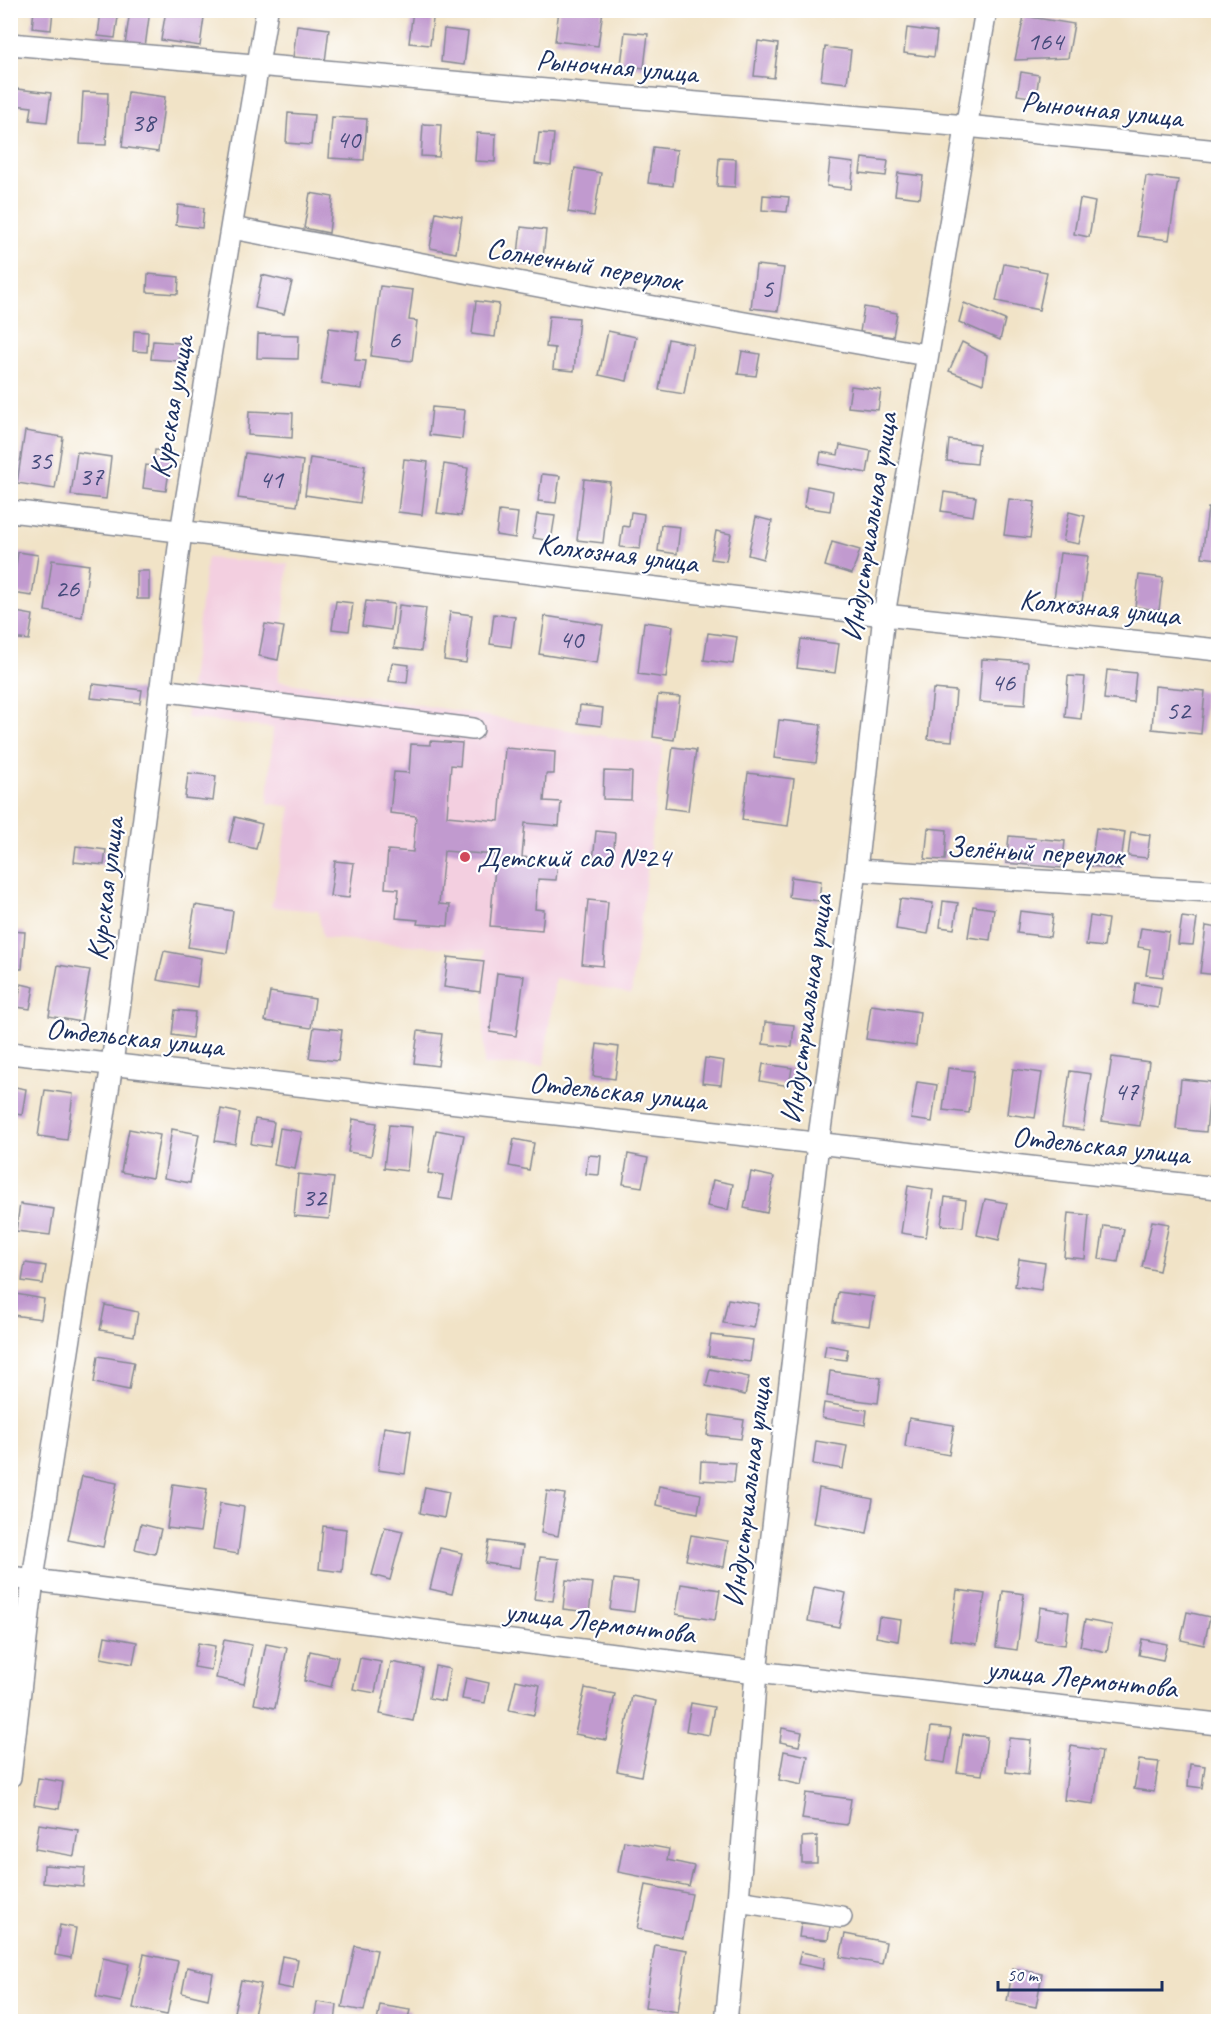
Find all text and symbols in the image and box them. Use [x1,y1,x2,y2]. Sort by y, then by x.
house number: 164 [1027,24,1066,58]
street label: Рыночная улица [535,40,702,92]
street label: Рыночная улица [1020,82,1187,137]
house number: 38 [131,105,158,139]
house number: 40 [336,122,362,156]
street label: Солнечный переулок [484,228,687,300]
house number: 5 [761,271,775,305]
house number: 6 [388,322,401,356]
street label: Курская улица [140,330,203,481]
street label: Индустриальная улица [832,408,906,644]
house number: 35 [28,443,54,477]
house number: 37 [79,459,105,493]
house number: 41 [259,462,285,496]
street label: Колхозная улица [536,524,702,582]
house number: 26 [55,571,80,605]
street label: Колхозная улица [1018,580,1184,635]
house number: 40 [559,622,585,656]
house number: 46 [991,665,1016,699]
house number: 52 [1166,693,1192,727]
street label: Курская улица [77,813,133,962]
street label: Зелёный переулок [945,827,1127,875]
place label: Детский сад №24 [477,838,673,876]
marker: Детский сад №24 [458,850,472,864]
street label: Индустриальная улица [771,890,841,1126]
street label: Отдельская улица [44,1009,228,1065]
street label: Отдельская улица [527,1063,711,1119]
house number: 47 [1114,1074,1140,1108]
street label: Отдельская улица [1010,1117,1194,1173]
house number: 32 [302,1180,328,1214]
street label: Индустриальная улица [714,1373,780,1609]
street label: улица Лермонтова [501,1591,699,1653]
street label: улица Лермонтова [983,1649,1181,1707]
scale bar [998,1954,1162,1992]
text: 50 m [1007,1964,1040,1986]

